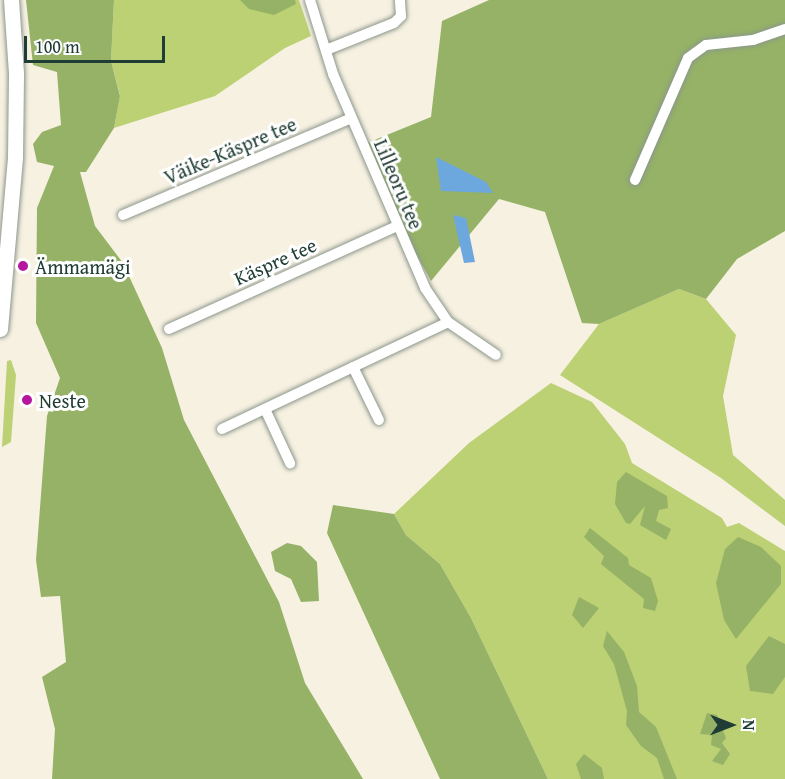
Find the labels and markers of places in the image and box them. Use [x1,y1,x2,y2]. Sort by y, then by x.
place label: Ämmamägi [35,254,131,278]
marker: Ämmamägi [16,259,30,273]
place label: Neste [39,388,86,412]
marker: Neste [20,393,34,407]

